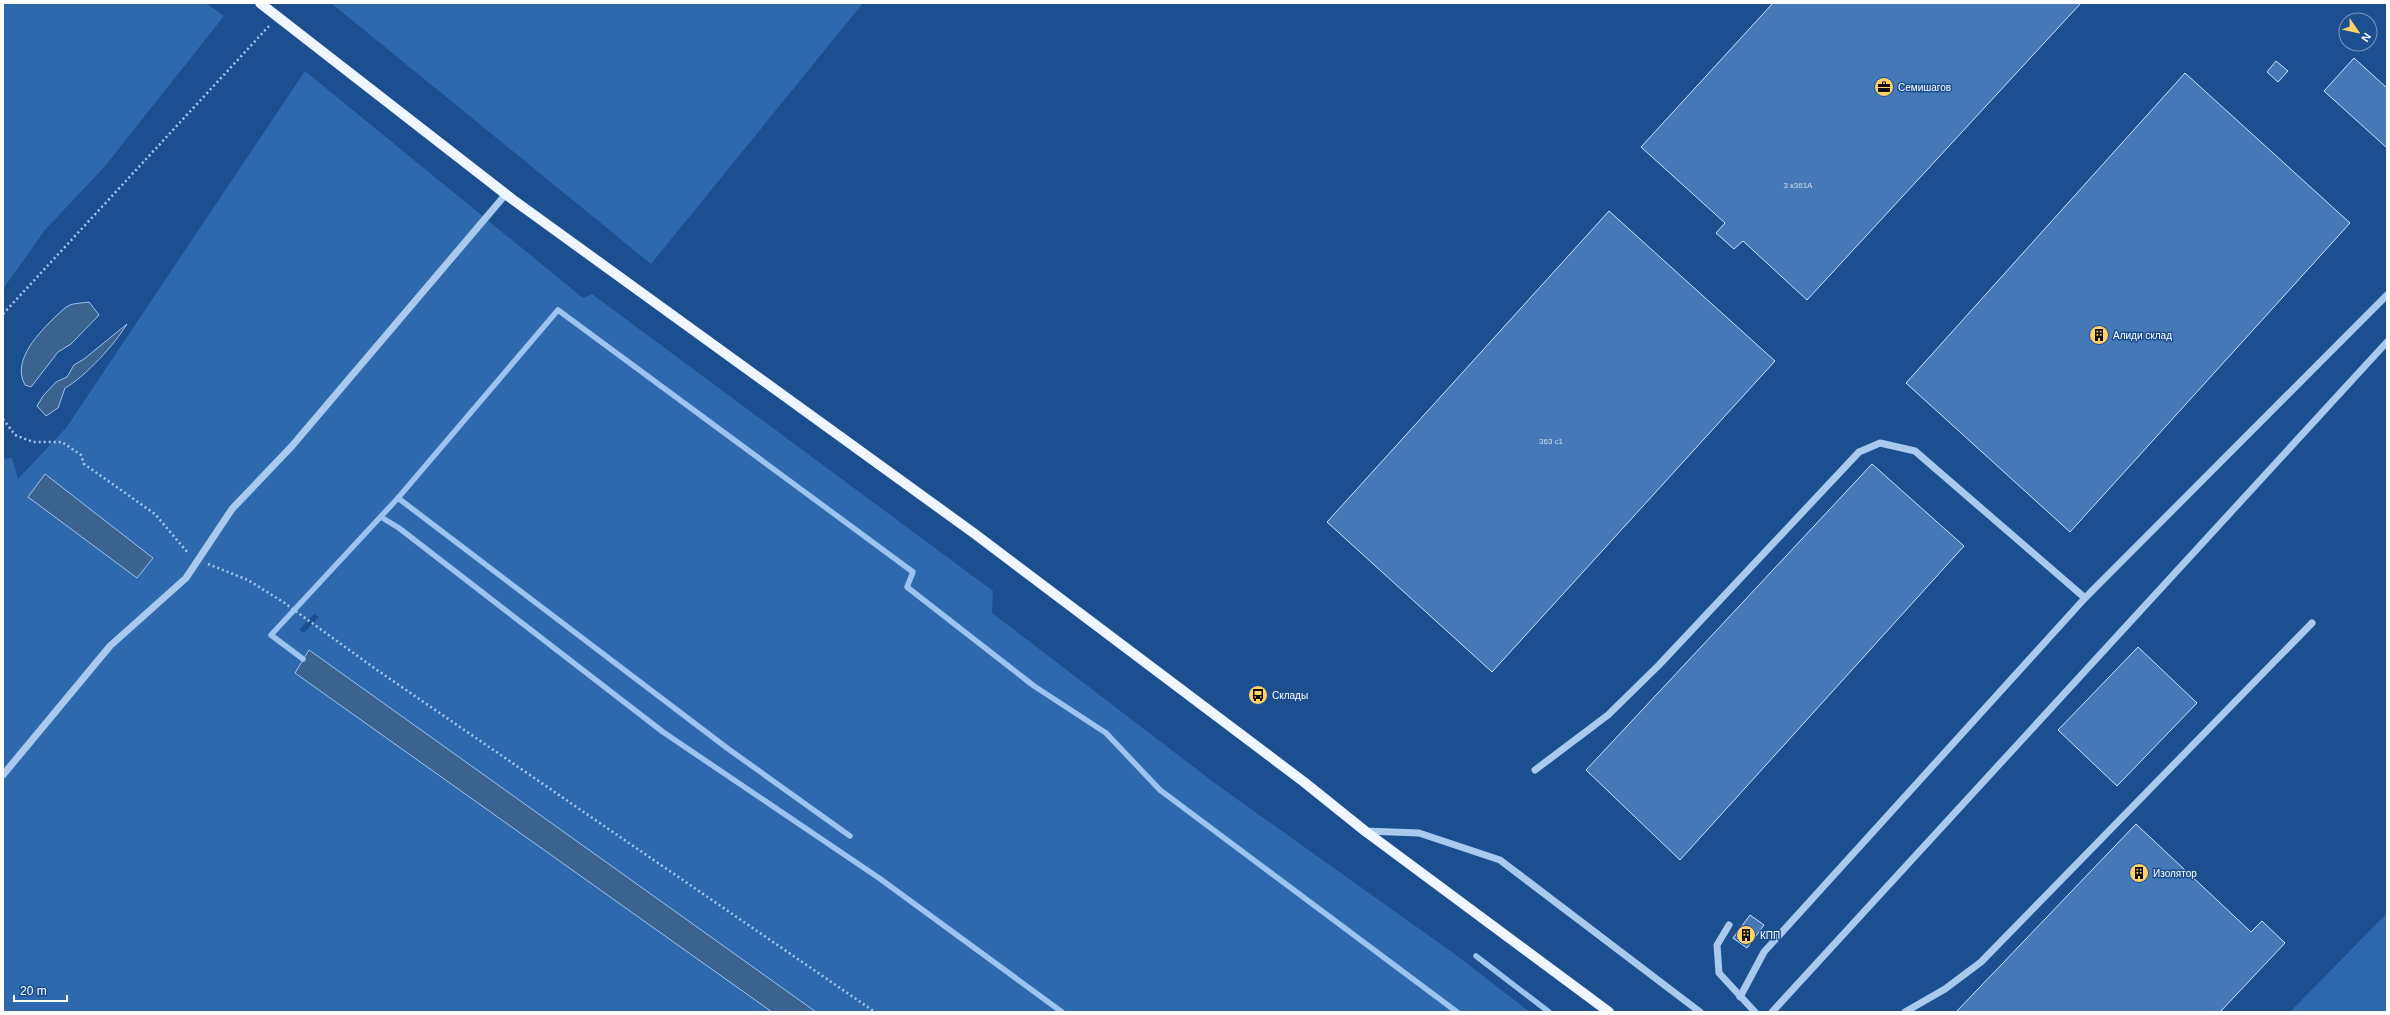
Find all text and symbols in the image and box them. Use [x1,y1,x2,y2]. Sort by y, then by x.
north arrow [2338,12,2378,52]
text: N [2359,31,2373,44]
office icon: Семишагов [1873,76,1895,98]
place label: Семишагов [1898,82,1951,93]
house number: 3 к361А [1784,181,1813,190]
building icon: Алиди склад [2088,324,2110,346]
place label: Алиди склад [2113,330,2172,341]
house number: 363 с1 [1539,437,1564,446]
bus stop icon: Склады [1247,684,1269,706]
place label: Склады [1272,690,1308,701]
building icon: Изолятор [2128,862,2150,884]
place label: Изолятор [2153,868,2197,879]
building icon: КПП [1735,924,1757,946]
place label: КПП [1760,930,1780,941]
scale bar [14,977,67,1003]
text: 20 m [20,984,47,998]

